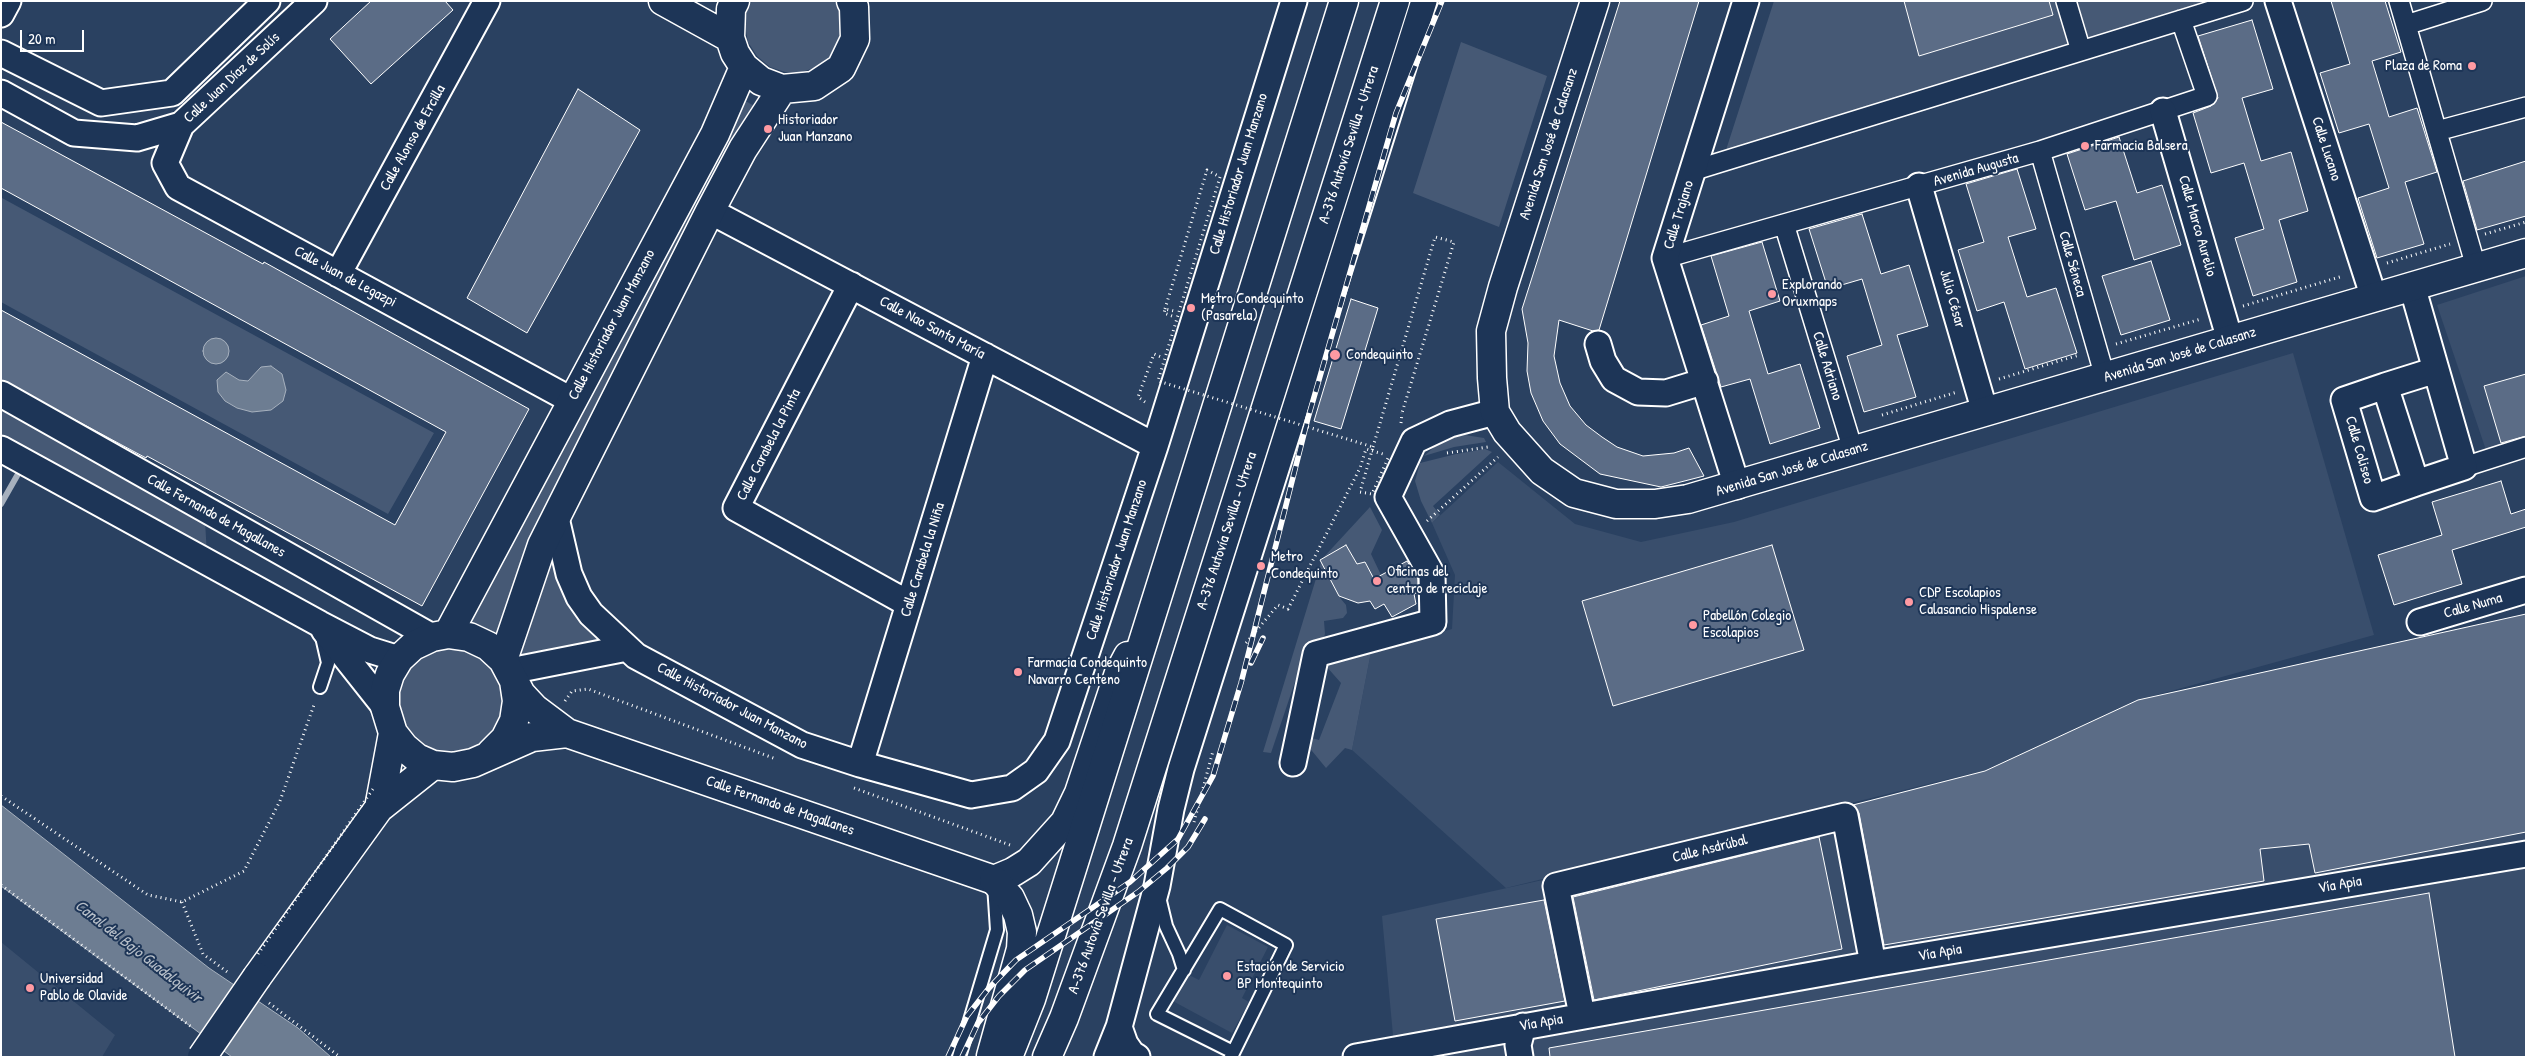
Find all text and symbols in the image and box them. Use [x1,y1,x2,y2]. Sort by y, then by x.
scale bar [22,20,86,52]
text: 20 m [28,28,55,49]
street label: Calle Juan Díaz de Solís [180,29,284,127]
place label: Plaza de Roma [2385,57,2462,75]
marker: Plaza de Roma [2466,60,2478,72]
street label: A-376 Autovía Sevilla - Utrera [1315,64,1383,226]
street label: Avenida San José de Calasanz [1516,66,1582,222]
street label: Calle Alonso de Ercilla [376,82,450,194]
street label: Calle Historiador Juan Manzano [1206,91,1272,257]
place label: Historiador Juan Manzano [778,111,852,146]
street label: Calle Lucano [2307,115,2345,183]
marker: Historiador Juan Manzano [762,123,774,135]
place label: Farmacia Balsera [2095,137,2188,155]
marker: Farmacia Balsera [2079,140,2091,152]
street label: Avenida Augusta [1932,149,2020,191]
street label: Calle Marco Aurelio [2174,173,2220,279]
street label: Calle Trajano [1660,178,1698,252]
street label: Calle Séneca [2054,229,2090,299]
street label: Calle Juan de Legazpi [291,242,399,312]
street label: Calle Historiador Juan Manzano [565,247,659,403]
street label: Julio César [1935,268,1969,330]
place label: Explorando Oruxmaps [1782,276,1842,311]
marker: Explorando Oruxmaps [1766,288,1778,300]
place label: Metro Condequinto (Pasarela) [1201,290,1303,325]
street label: Calle Nao Santa María [876,293,988,363]
marker: Metro Condequinto (Pasarela) [1185,302,1197,314]
street label: Avenida San José de Calasanz [2102,323,2258,387]
street label: Calle Adriano [1808,329,1846,403]
place label: Condequinto [1346,346,1413,364]
marker: Condequinto [1328,348,1342,362]
street label: Calle Carabela la Pinta [733,386,805,504]
street label: Calle Coliseo [2341,414,2377,486]
street label: Avenida San José de Calasanz [1714,437,1870,501]
street label: A-376 Autovía Sevilla - Utrera [1193,450,1261,612]
street label: Calle Fernando de Magallanes [144,470,288,562]
street label: Calle Historiador Juan Manzano [1083,477,1151,643]
street label: Calle Carabela la Niña [897,501,949,619]
place label: Metro Condequinto [1271,548,1338,583]
marker: Metro Condequinto [1255,560,1267,572]
place label: Oficinas del centro de reciclaje [1387,563,1487,598]
marker: Oficinas del centro de reciclaje [1371,575,1383,587]
place label: CDP Escolapios Calasancio Hispalense [1919,584,2037,619]
street label: Calle Numa [2442,589,2504,623]
marker: CDP Escolapios Calasancio Hispalense [1903,596,1915,608]
place label: Pabellón Colegio Escolapios [1703,607,1791,642]
marker: Pabellón Colegio Escolapios [1687,619,1699,631]
place label: Farmacia Condequinto Navarro Centeno [1028,654,1147,689]
street label: Calle Historiador Juan Manzano [654,659,810,753]
marker: Farmacia Condequinto Navarro Centeno [1012,666,1024,678]
street label: Calle Fernando de Magallanes [703,772,857,840]
street label: Calle Asdrúbal [1671,831,1749,867]
street label: A-376 Autovía Sevilla - Utrera [1064,836,1138,996]
street label: Vía Apia [2317,872,2363,898]
water label: Canal del Bajo Guadalquivir [71,896,205,1008]
street label: Vía Apia [1917,940,1963,966]
place label: Estación de Servicio BP Montequinto [1237,958,1344,993]
place label: Universidad Pablo de Olavide [40,970,127,1005]
marker: Estación de Servicio BP Montequinto [1221,970,1233,982]
marker: Universidad Pablo de Olavide [24,982,36,994]
street label: Vía Apia [1518,1010,1564,1036]

